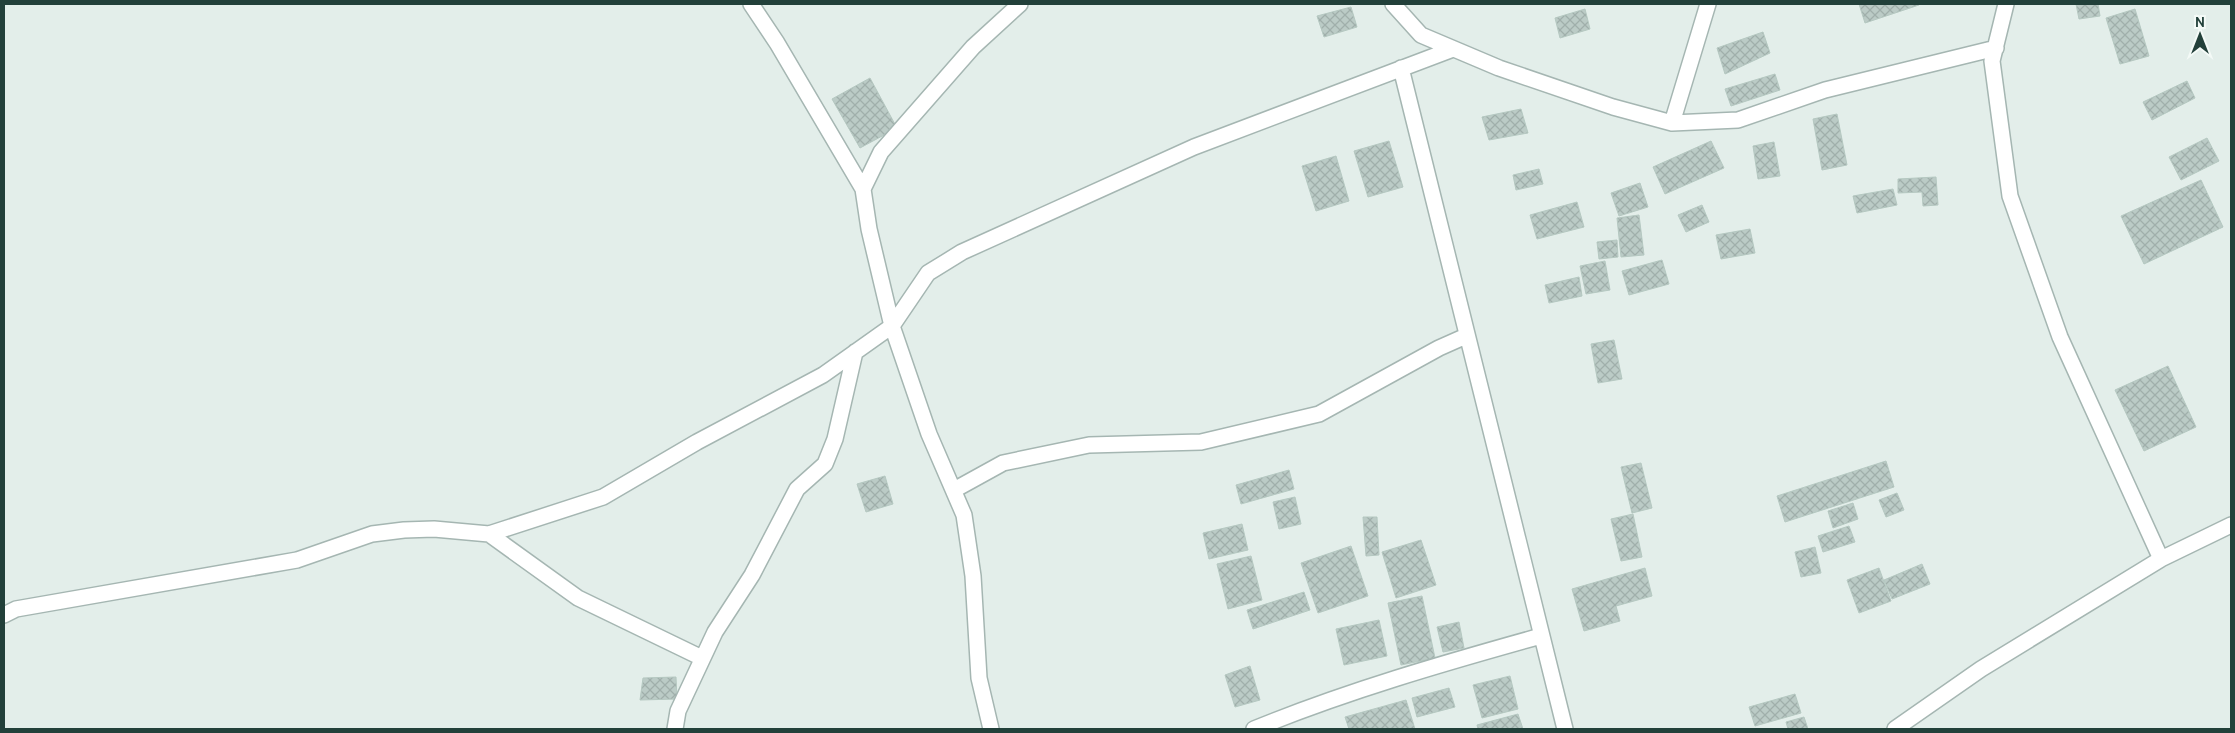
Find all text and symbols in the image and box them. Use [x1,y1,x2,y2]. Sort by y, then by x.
north arrow [2175,10,2225,60]
text: N [2195,13,2205,31]

